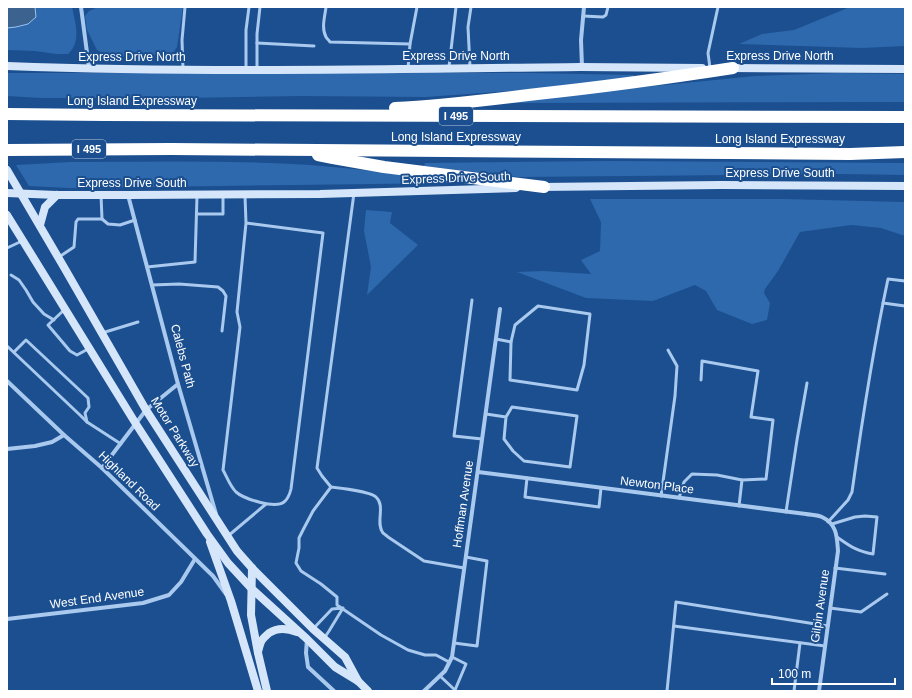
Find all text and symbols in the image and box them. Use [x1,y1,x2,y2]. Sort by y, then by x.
street label: Express Drive North [402,49,510,63]
street label: Express Drive North [726,49,834,63]
street label: Express Drive North [78,50,186,64]
street label: Long Island Expressway [67,94,197,108]
road number: I 495 [439,107,473,125]
street label: Long Island Expressway [391,130,521,144]
street label: Long Island Expressway [715,132,845,146]
road number: I 495 [72,140,106,158]
street label: Express Drive South [725,166,835,180]
street label: Express Drive South [401,169,511,187]
street label: Express Drive South [77,176,187,190]
street label: Calebs Path [168,323,198,389]
street label: Motor Parkway [148,394,202,470]
street label: Highland Road [96,448,162,514]
street label: Hoffman Avenue [450,459,476,549]
street label: Newton Place [619,474,695,496]
street label: Gilpin Avenue [808,568,832,644]
street label: West End Avenue [49,584,145,612]
scale bar [772,660,895,686]
text: 100 m [778,667,811,681]

